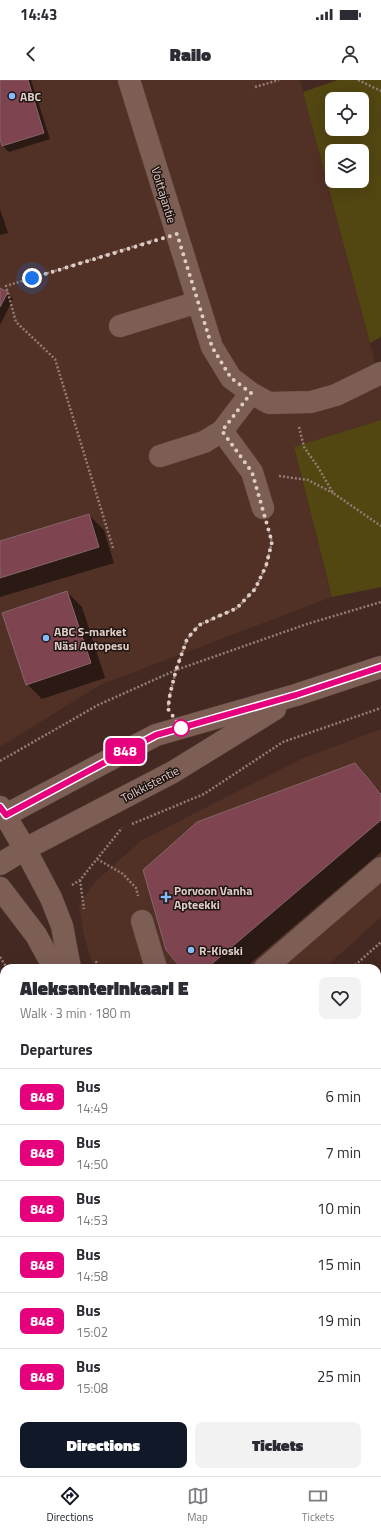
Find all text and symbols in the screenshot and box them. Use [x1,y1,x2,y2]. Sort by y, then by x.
text: 14:43 [20,3,57,26]
text: Railo [170,41,211,68]
icon: back [20,43,42,65]
icon: person [339,43,361,65]
place label: ABC [20,87,42,106]
marker: ABC [7,91,17,101]
map controls [325,92,369,188]
button: locate [325,92,369,136]
button: layers [325,144,369,188]
street label: Voittajantie [146,165,182,225]
your location [22,268,42,288]
place label: ABC S-market Näsi Autopesu [54,622,129,655]
marker: ABC S-market Näsi Autopesu [41,633,51,643]
unlabelled marker [172,719,190,737]
line badge: 848 [102,738,148,764]
text: 848 [113,740,137,761]
street label: Tolkkistentie [117,761,183,807]
place label: Porvoon Vanha Apteekki [174,881,252,914]
marker: Porvoon Vanha Apteekki [161,892,171,902]
place label: R-Kioski [199,941,243,960]
marker: R-Kioski [186,945,196,955]
text: Aleksanterinkaari E [20,973,188,1002]
button: heart [319,977,361,1019]
text: Walk · 3 min · 180 m [20,1003,131,1023]
text: Departures [20,1038,93,1061]
text: Bus [76,1075,101,1098]
text: 6 min [325,1085,361,1108]
text: 848 [30,1086,54,1107]
text: 14:49 [76,1098,108,1118]
text: Bus [76,1131,101,1154]
text: 7 min [325,1141,361,1164]
text: 848 [30,1142,54,1163]
text: 14:50 [76,1154,108,1174]
text: Bus [76,1187,101,1210]
text: 10 min [317,1197,361,1220]
text: 848 [30,1198,54,1219]
text: 14:53 [76,1210,108,1230]
text: Bus [76,1243,101,1266]
text: 15 min [317,1253,361,1276]
text: 848 [30,1254,54,1275]
text: 14:58 [76,1266,108,1286]
text: Bus [76,1299,101,1322]
text: 19 min [317,1309,361,1332]
text: 848 [30,1310,54,1331]
text: 15:02 [76,1322,108,1342]
text: Bus [76,1355,101,1378]
text: 25 min [317,1365,361,1388]
text: 848 [30,1366,54,1387]
text: 15:08 [76,1378,108,1398]
button: Directions [20,1422,187,1468]
button: Tickets [195,1422,361,1468]
tab: Directions [47,1485,93,1525]
tab: Map [187,1485,209,1525]
tab: Tickets [302,1485,334,1525]

